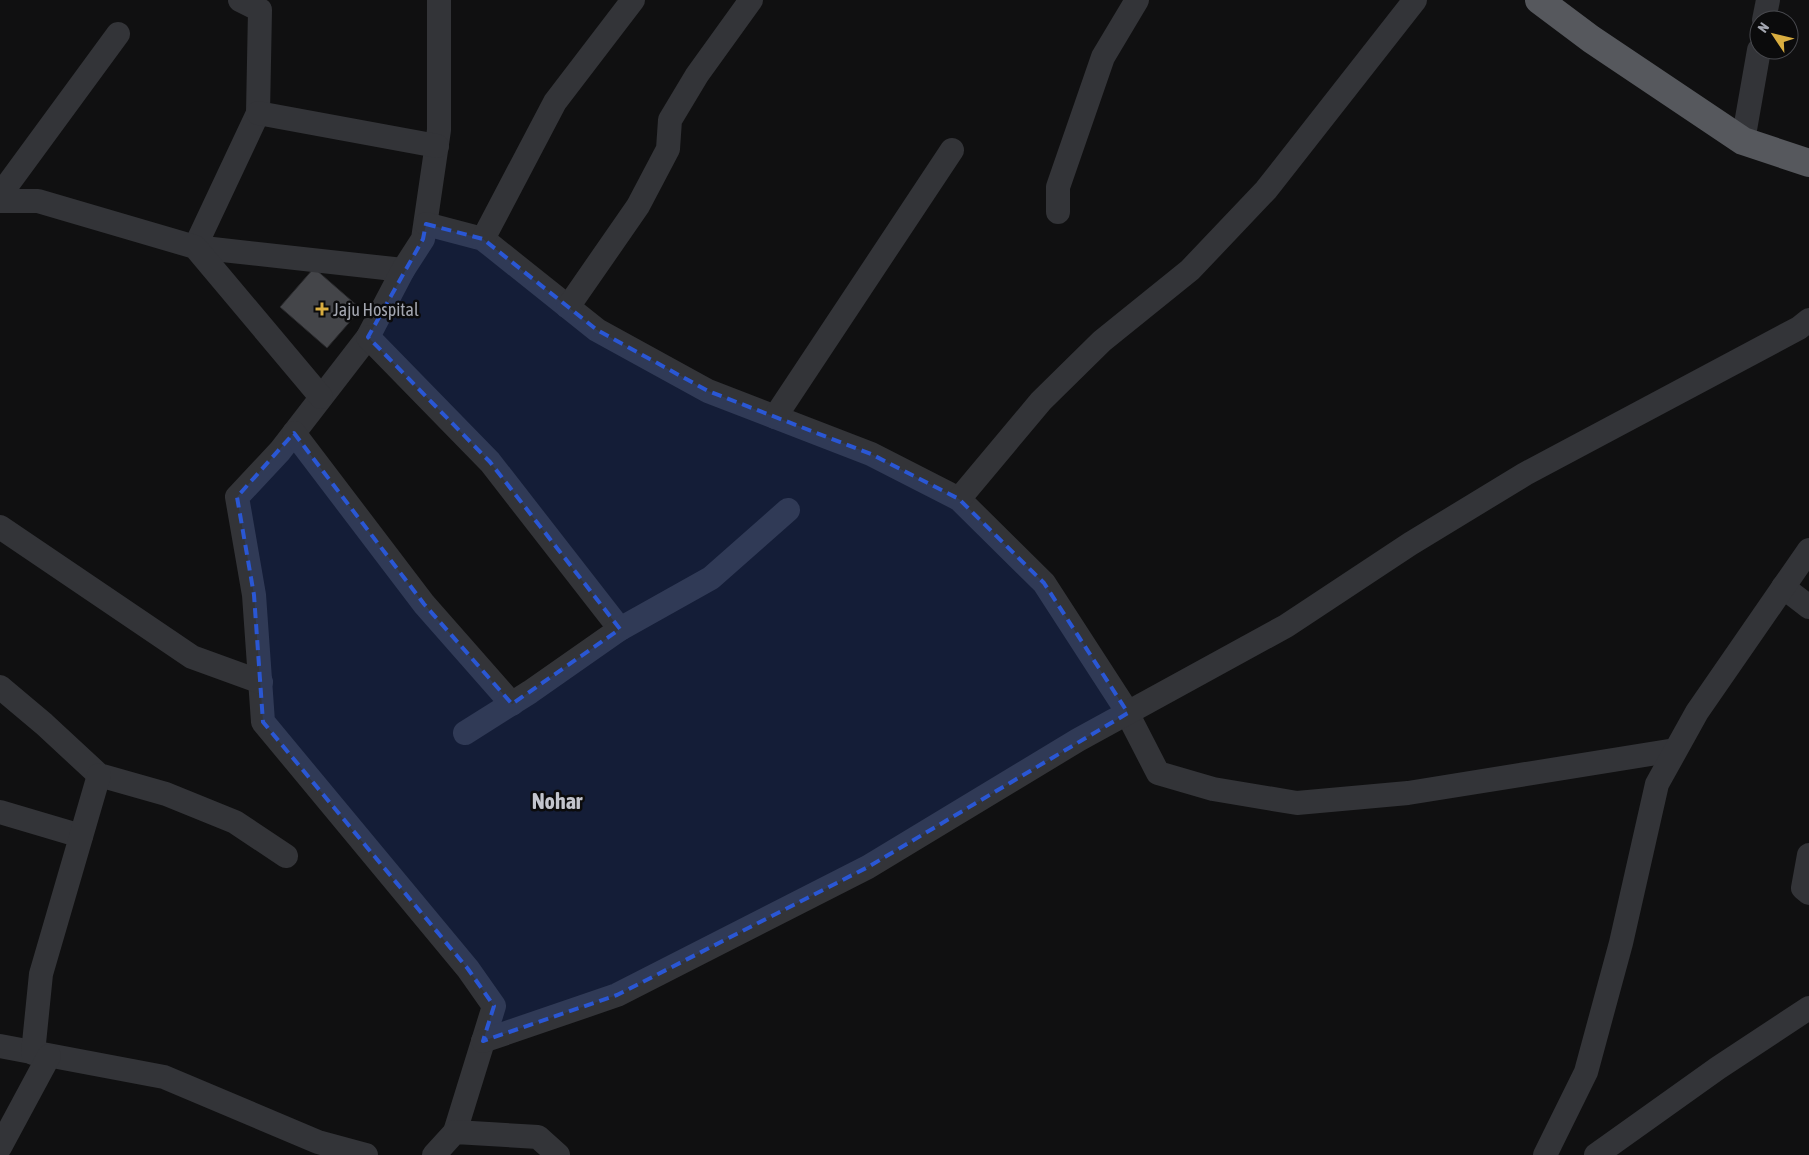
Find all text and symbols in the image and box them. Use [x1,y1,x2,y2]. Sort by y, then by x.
north arrow [1749,10,1799,60]
text: N [1754,20,1772,36]
place label: Jaju Hospital [333,299,419,320]
marker: Jaju Hospital [315,302,329,316]
district label: Nohar [532,788,583,814]

